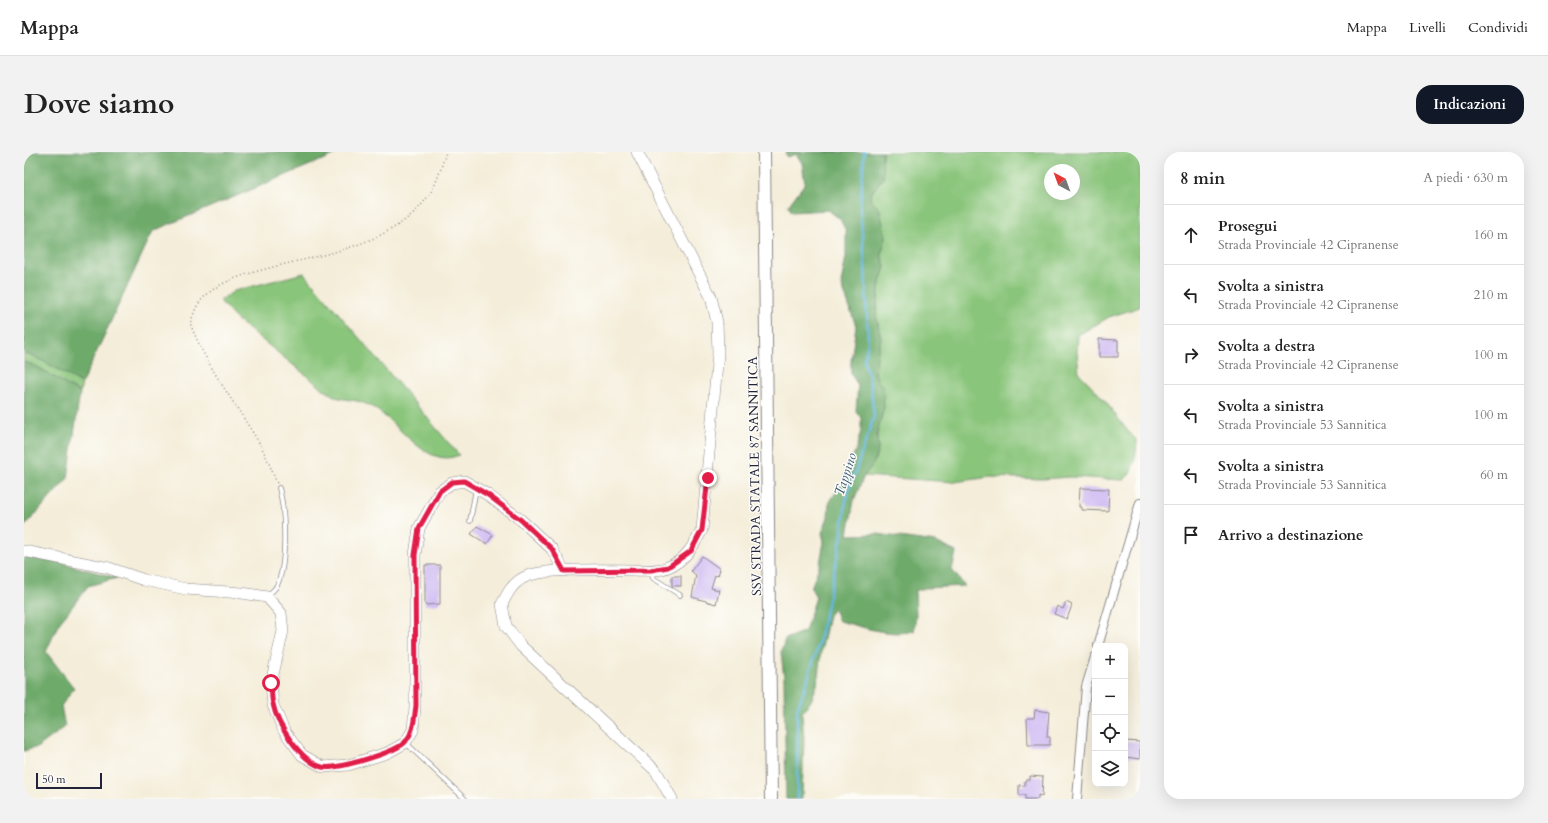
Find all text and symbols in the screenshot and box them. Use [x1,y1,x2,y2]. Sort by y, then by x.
text: Mappa [20,15,79,41]
text: Mappa [1347,18,1387,37]
text: Livelli [1409,18,1446,37]
text: Condividi [1468,18,1528,37]
text: Dove siamo [24,85,174,123]
button: Indicazioni [1416,85,1524,124]
north arrow [1044,164,1080,200]
text: 8 min [1180,167,1225,190]
text: A piedi · 630 m [1423,169,1508,187]
text: Prosegui [1218,216,1277,236]
icon: ahead [1180,224,1202,246]
text: 160 m [1474,226,1508,244]
text: Strada Provinciale 42 Cipranense [1218,236,1399,254]
text: Svolta a sinistra [1218,276,1324,296]
icon: left [1180,284,1202,306]
text: 210 m [1474,286,1508,304]
text: Strada Provinciale 42 Cipranense [1218,296,1399,314]
text: Svolta a destra [1218,336,1315,356]
icon: right [1180,344,1202,366]
text: 100 m [1474,346,1508,364]
street label: SSV STRADA STATALE 87 SANNITICA [744,355,766,596]
text: Strada Provinciale 42 Cipranense [1218,356,1399,374]
text: Svolta a sinistra [1218,396,1324,416]
icon: left [1180,404,1202,426]
text: 100 m [1474,406,1508,424]
text: Strada Provinciale 53 Sannitica [1218,416,1387,434]
water label: Tappino [830,450,862,498]
text: Svolta a sinistra [1218,456,1324,476]
icon: left [1180,464,1202,486]
text: 60 m [1480,466,1508,484]
route end [699,469,717,487]
text: Strada Provinciale 53 Sannitica [1218,476,1387,494]
icon: arrive [1180,524,1202,546]
text: Arrivo a destinazione [1218,525,1364,545]
map controls [1092,643,1128,787]
button: + [1092,643,1128,679]
route start [262,674,280,692]
button: − [1092,679,1128,715]
button: locate [1092,715,1128,751]
button: layers [1092,751,1128,787]
scale bar [36,771,102,790]
text: 50 m [42,772,66,787]

